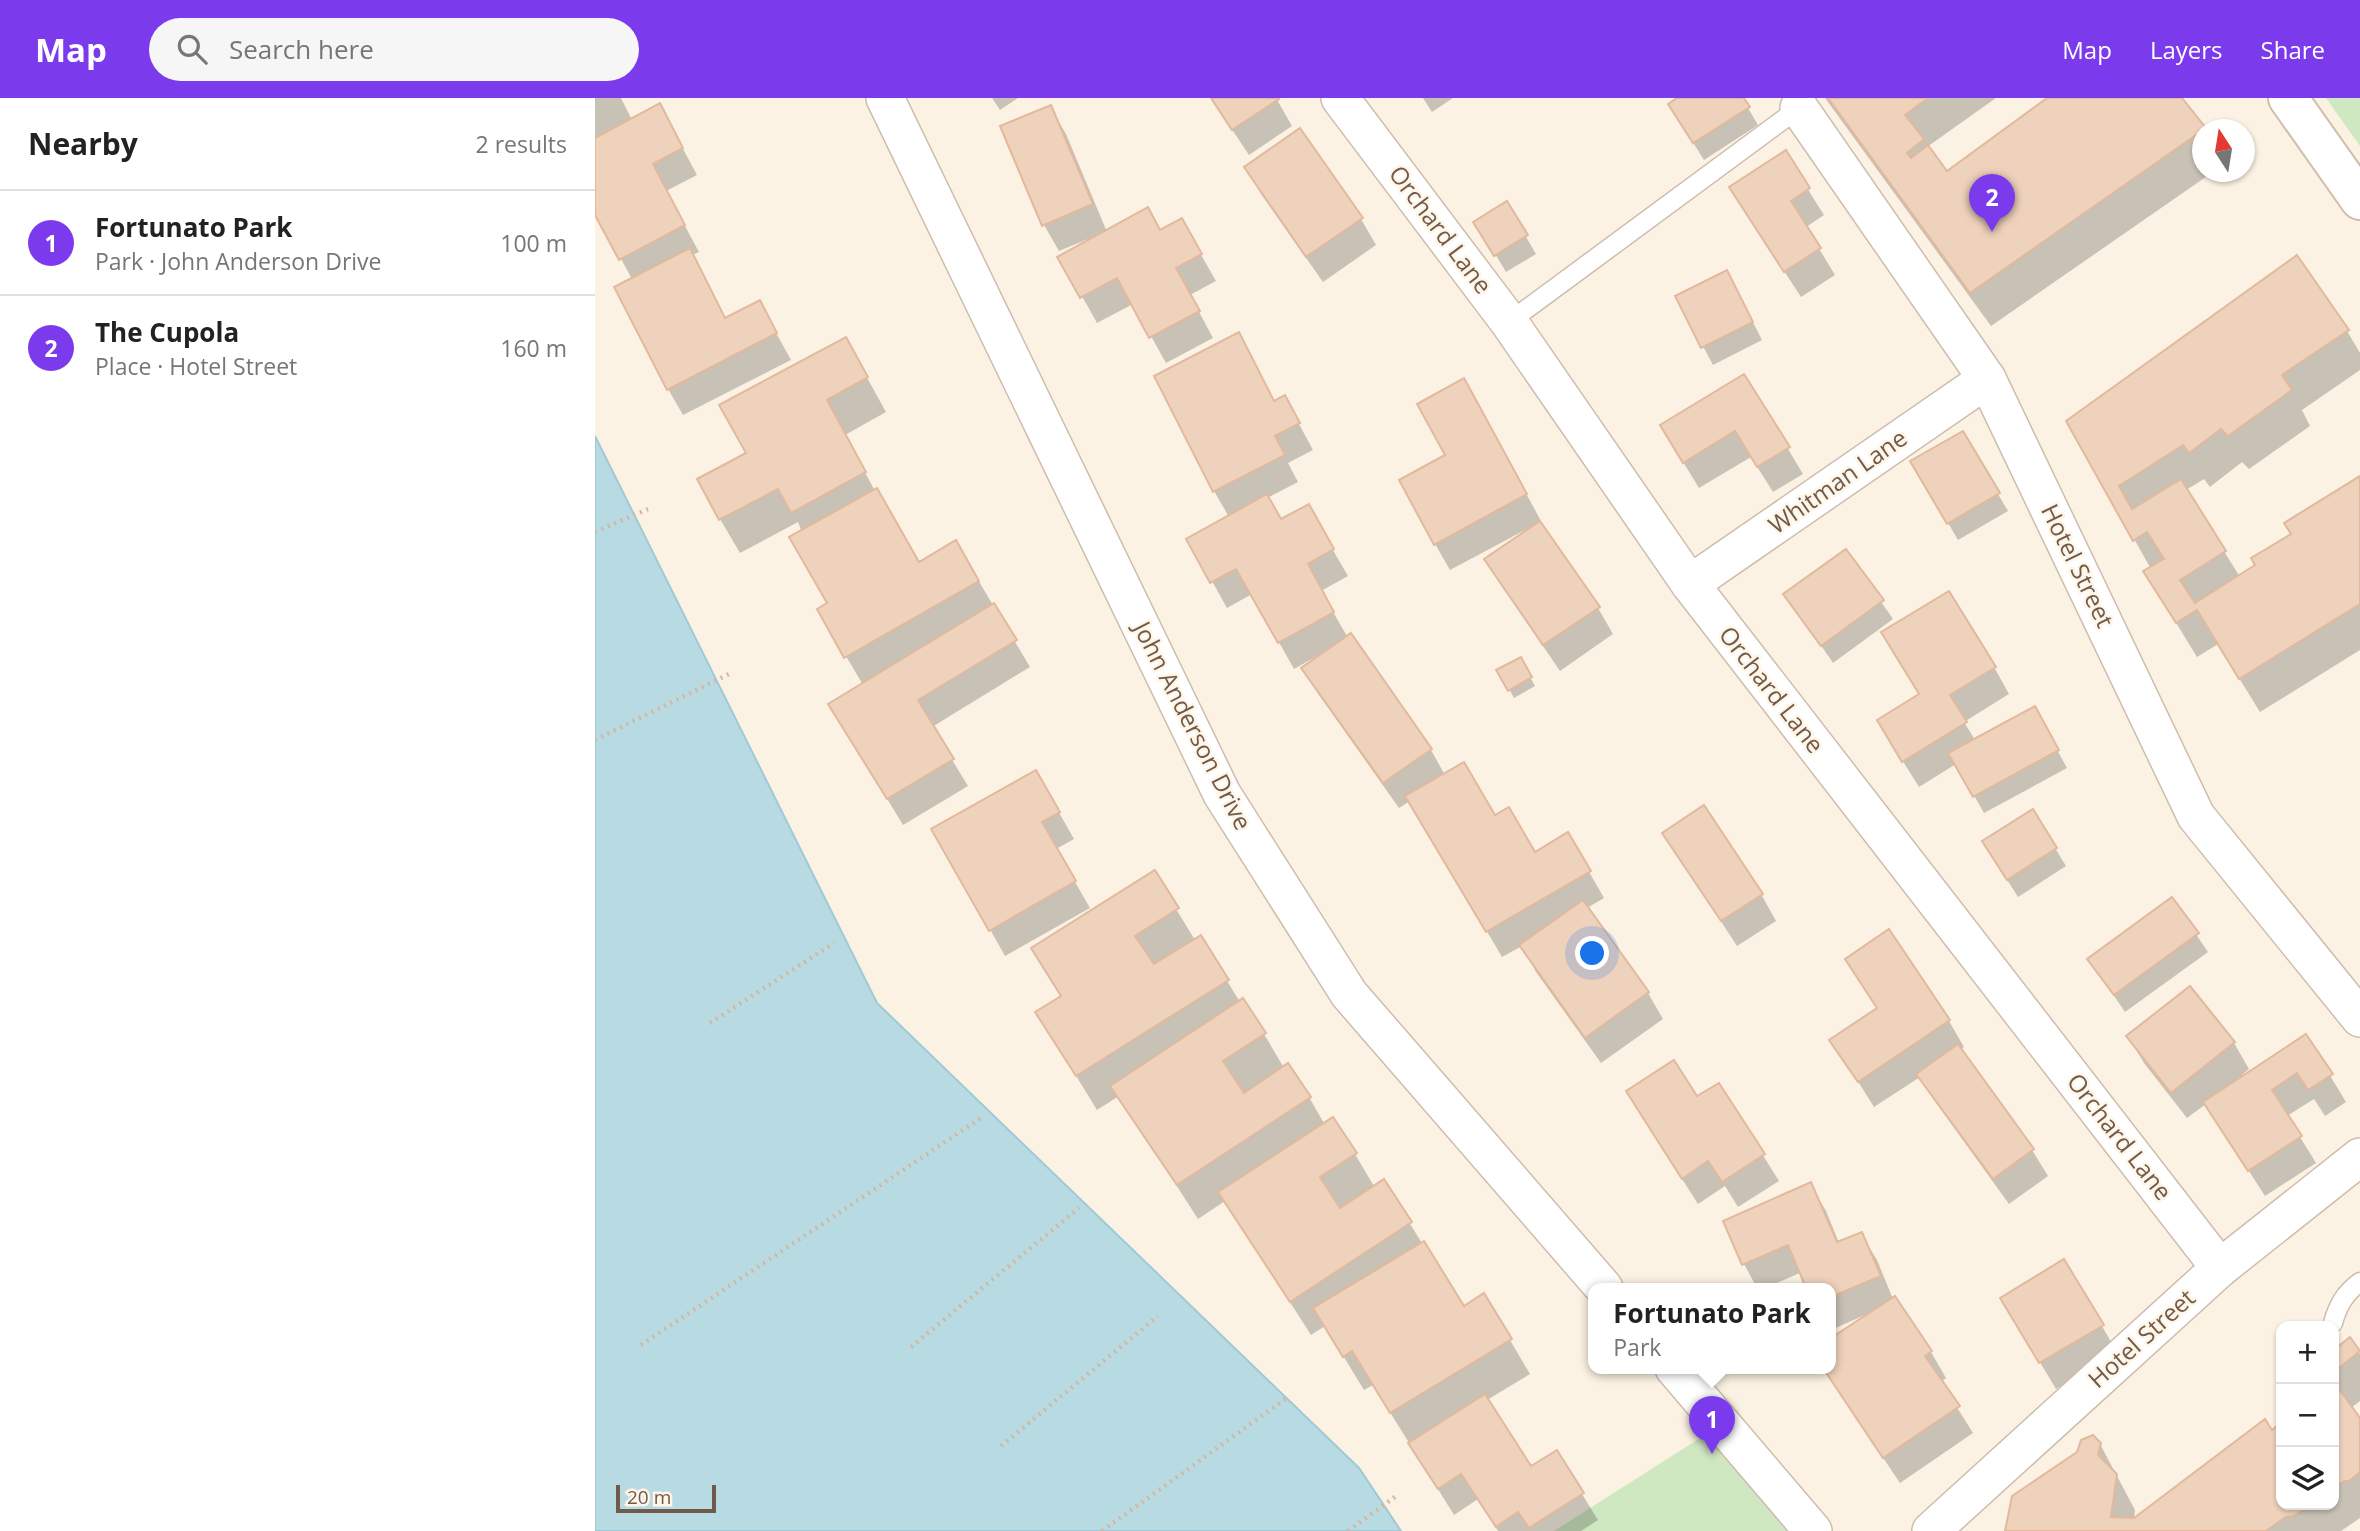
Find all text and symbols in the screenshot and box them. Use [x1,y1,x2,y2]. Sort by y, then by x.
search box [149,18,639,81]
text: Map [35,27,107,72]
icon: search [173,30,211,68]
text: Search here [229,31,374,67]
text: Map [2062,33,2112,66]
text: Layers [2150,33,2223,66]
text: Share [2261,33,2325,66]
north arrow [2192,119,2255,182]
text: Nearby [28,123,138,164]
text: 2 results [476,128,567,160]
street label: Orchard Lane [1382,158,1500,300]
pin: 2 [1969,174,2015,232]
text: Fortunato Park [95,209,292,245]
text: 1 [44,227,58,259]
text: 100 m [500,227,567,259]
text: Park · John Anderson Drive [95,245,382,277]
text: The Cupola [95,314,239,350]
text: 2 [44,332,58,364]
text: 160 m [500,332,567,364]
text: Place · Hotel Street [95,350,297,382]
street label: Whitman Lane [1761,421,1913,541]
street label: Hotel Street [2034,498,2122,633]
street label: John Anderson Drive [1126,614,1260,835]
street label: Orchard Lane [1712,619,1832,759]
your location [1575,936,1609,970]
street label: Orchard Lane [2060,1066,2180,1206]
street label: Hotel Street [2080,1281,2202,1395]
popup [1588,1283,1836,1374]
text: Fortunato Park [1613,1295,1811,1331]
map controls [2276,1321,2339,1510]
button: + [2276,1321,2339,1384]
text: Park [1613,1331,1661,1363]
button: − [2276,1384,2339,1447]
pin: 1 [1689,1396,1735,1454]
button: layers [2276,1447,2339,1510]
scale bar [616,1482,716,1514]
text: 20 m [627,1484,671,1510]

